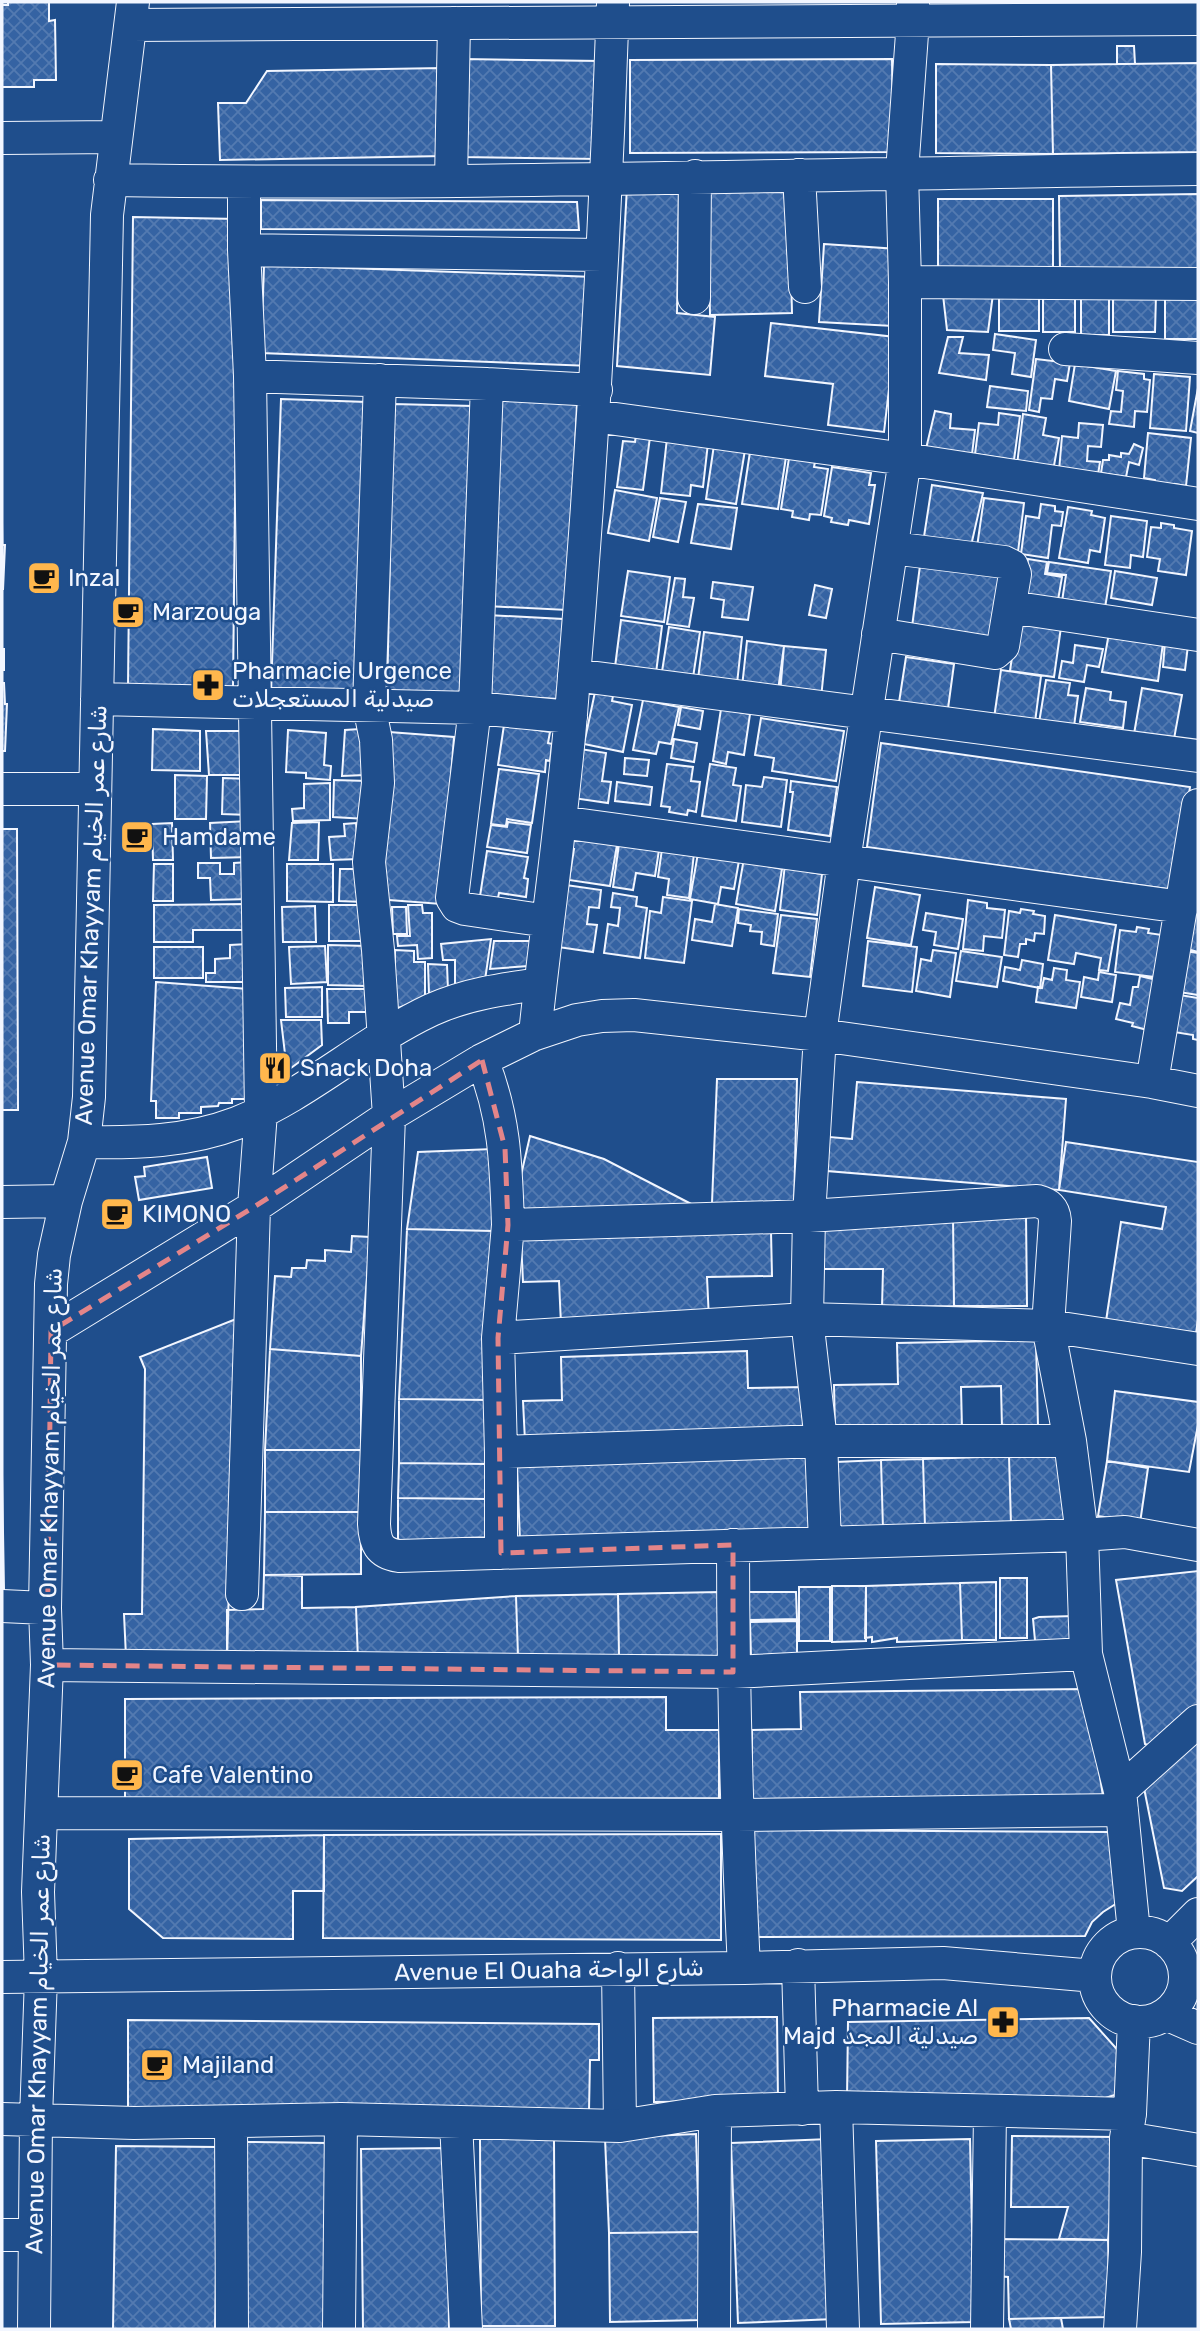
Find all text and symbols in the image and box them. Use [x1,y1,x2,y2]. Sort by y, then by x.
cafe icon: Inzal [25,559,63,597]
place label: Inzal [68,564,120,592]
cafe icon: Marzouga [109,593,147,631]
place label: Marzouga [152,598,261,626]
place label: Pharmacie Urgence صيدلية المستعجلات [232,657,452,713]
pharmacy icon: Pharmacie Urgence صيدلية المستعجلات [189,666,227,704]
street label: Avenue Omar Khayyam شارع عمر الخيام [70,704,114,1126]
cafe icon: Hamdame [118,818,156,856]
place label: Hamdame [162,823,276,851]
restaurant icon: Snack Doha [256,1049,294,1087]
place label: Snack Doha [300,1054,432,1082]
cafe icon: KIMONO [98,1195,136,1233]
place label: KIMONO [142,1200,231,1228]
street label: Avenue Omar Khayyam شارع عمر الخيام [32,1268,70,1689]
cafe icon: Cafe Valentino [108,1756,146,1794]
place label: Cafe Valentino [152,1761,314,1789]
street label: Avenue Omar Khayyam شارع عمر الخيام [20,1834,58,2255]
street label: Avenue El Ouaha شارع الواحة [394,1953,704,1989]
place label: Pharmacie Al Majd صيدلية المجد [783,1994,978,2050]
pharmacy icon: Pharmacie Al Majd صيدلية المجد [984,2003,1022,2041]
cafe icon: Majiland [138,2046,176,2084]
place label: Majiland [182,2051,274,2079]

